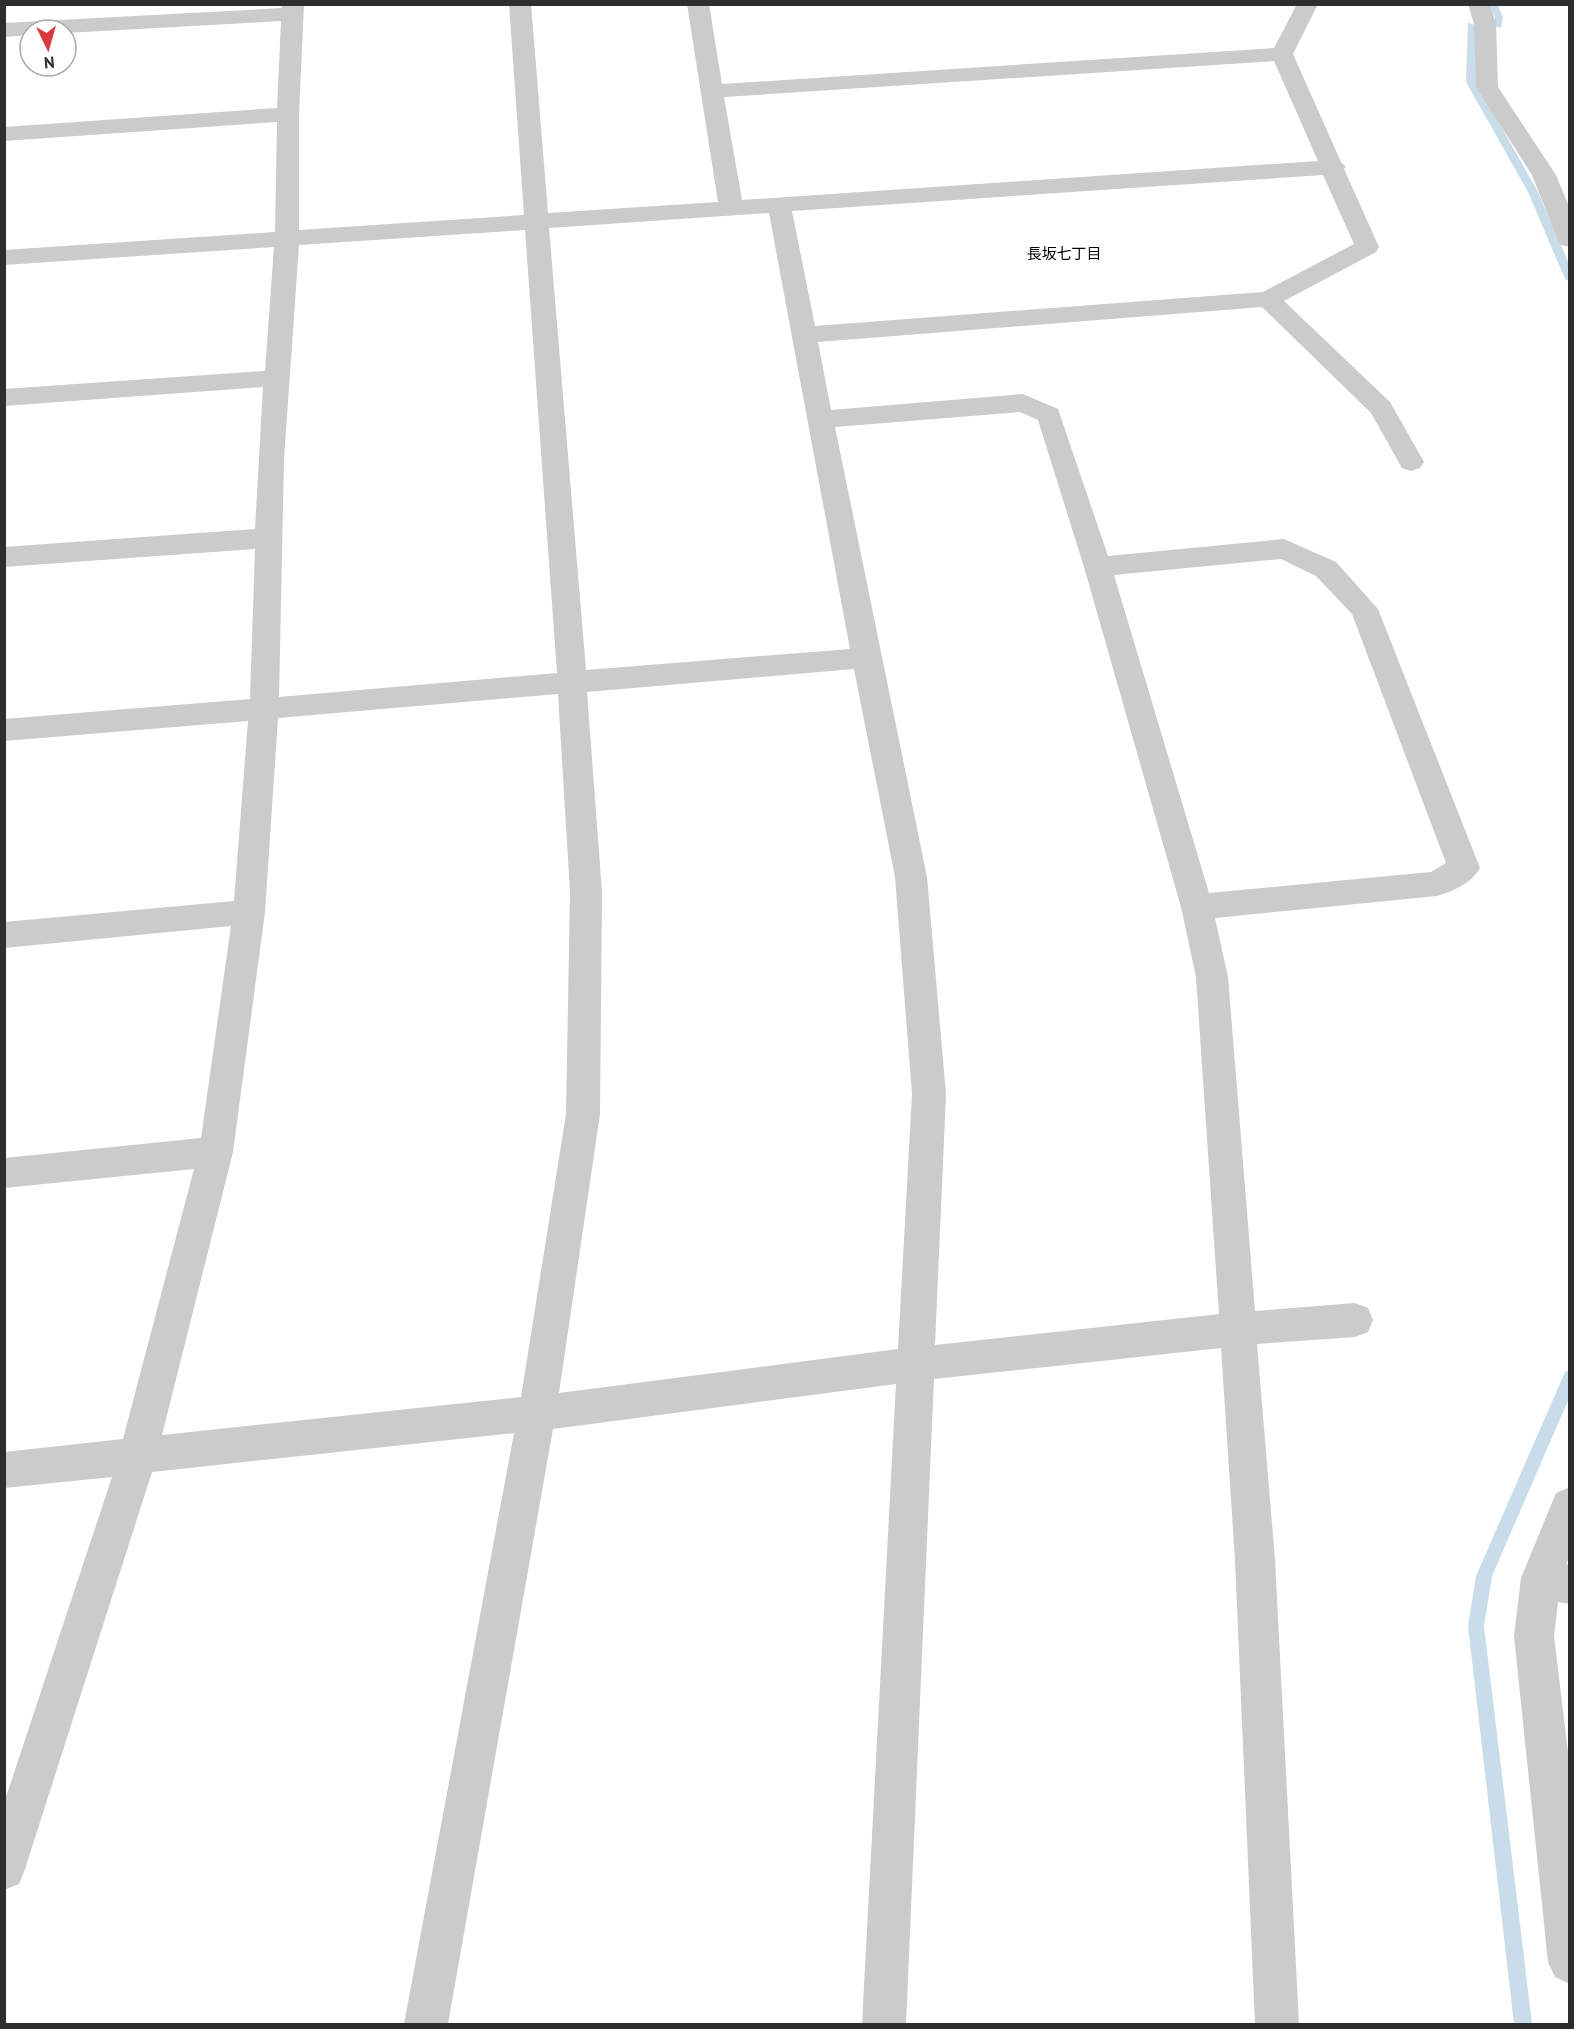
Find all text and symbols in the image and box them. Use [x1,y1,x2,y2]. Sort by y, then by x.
north arrow [18,18,78,78]
text: N [43,53,55,73]
district label: 長坂七丁目 [1026,244,1102,263]

